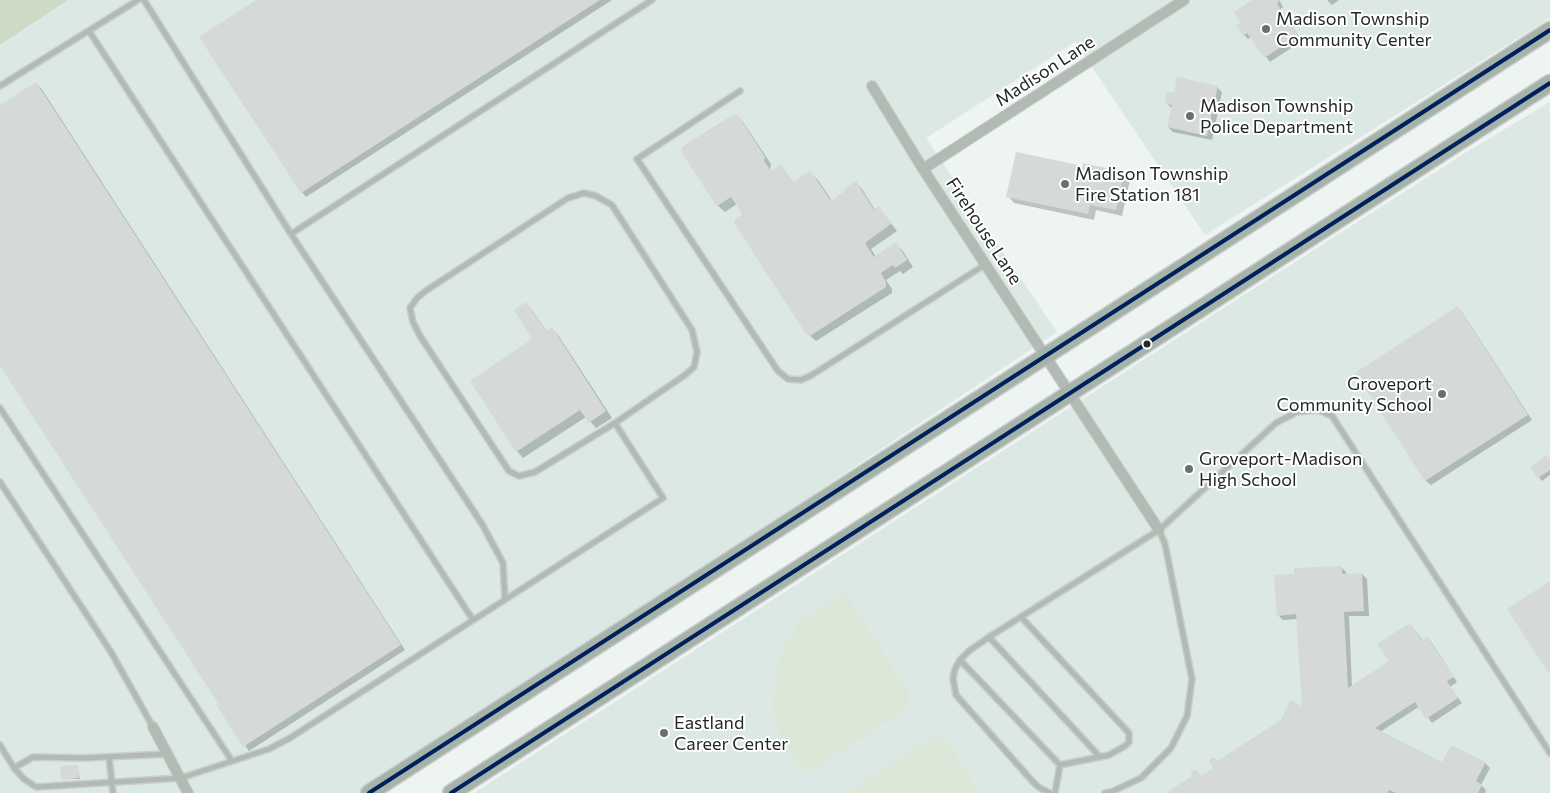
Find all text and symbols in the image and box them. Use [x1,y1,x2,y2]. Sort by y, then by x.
place label: Madison Township Community Center [1276,8,1432,50]
marker: Madison Township Community Center [1260,23,1272,35]
street label: Madison Lane [991,31,1099,111]
place label: Madison Township Police Department [1200,95,1353,138]
marker: Madison Township Police Department [1184,110,1196,122]
place label: Madison Township Fire Station 181 [1075,163,1228,205]
street label: Firehouse Lane [941,173,1027,289]
marker: Madison Township Fire Station 181 [1059,178,1071,190]
unlabelled marker [1142,339,1152,349]
place label: Groveport Community School [1277,373,1432,416]
marker: Groveport Community School [1436,388,1448,400]
place label: Groveport-Madison High School [1199,448,1362,490]
marker: Groveport-Madison High School [1183,463,1195,475]
place label: Eastland Career Center [674,712,788,754]
marker: Eastland Career Center [658,727,670,739]

